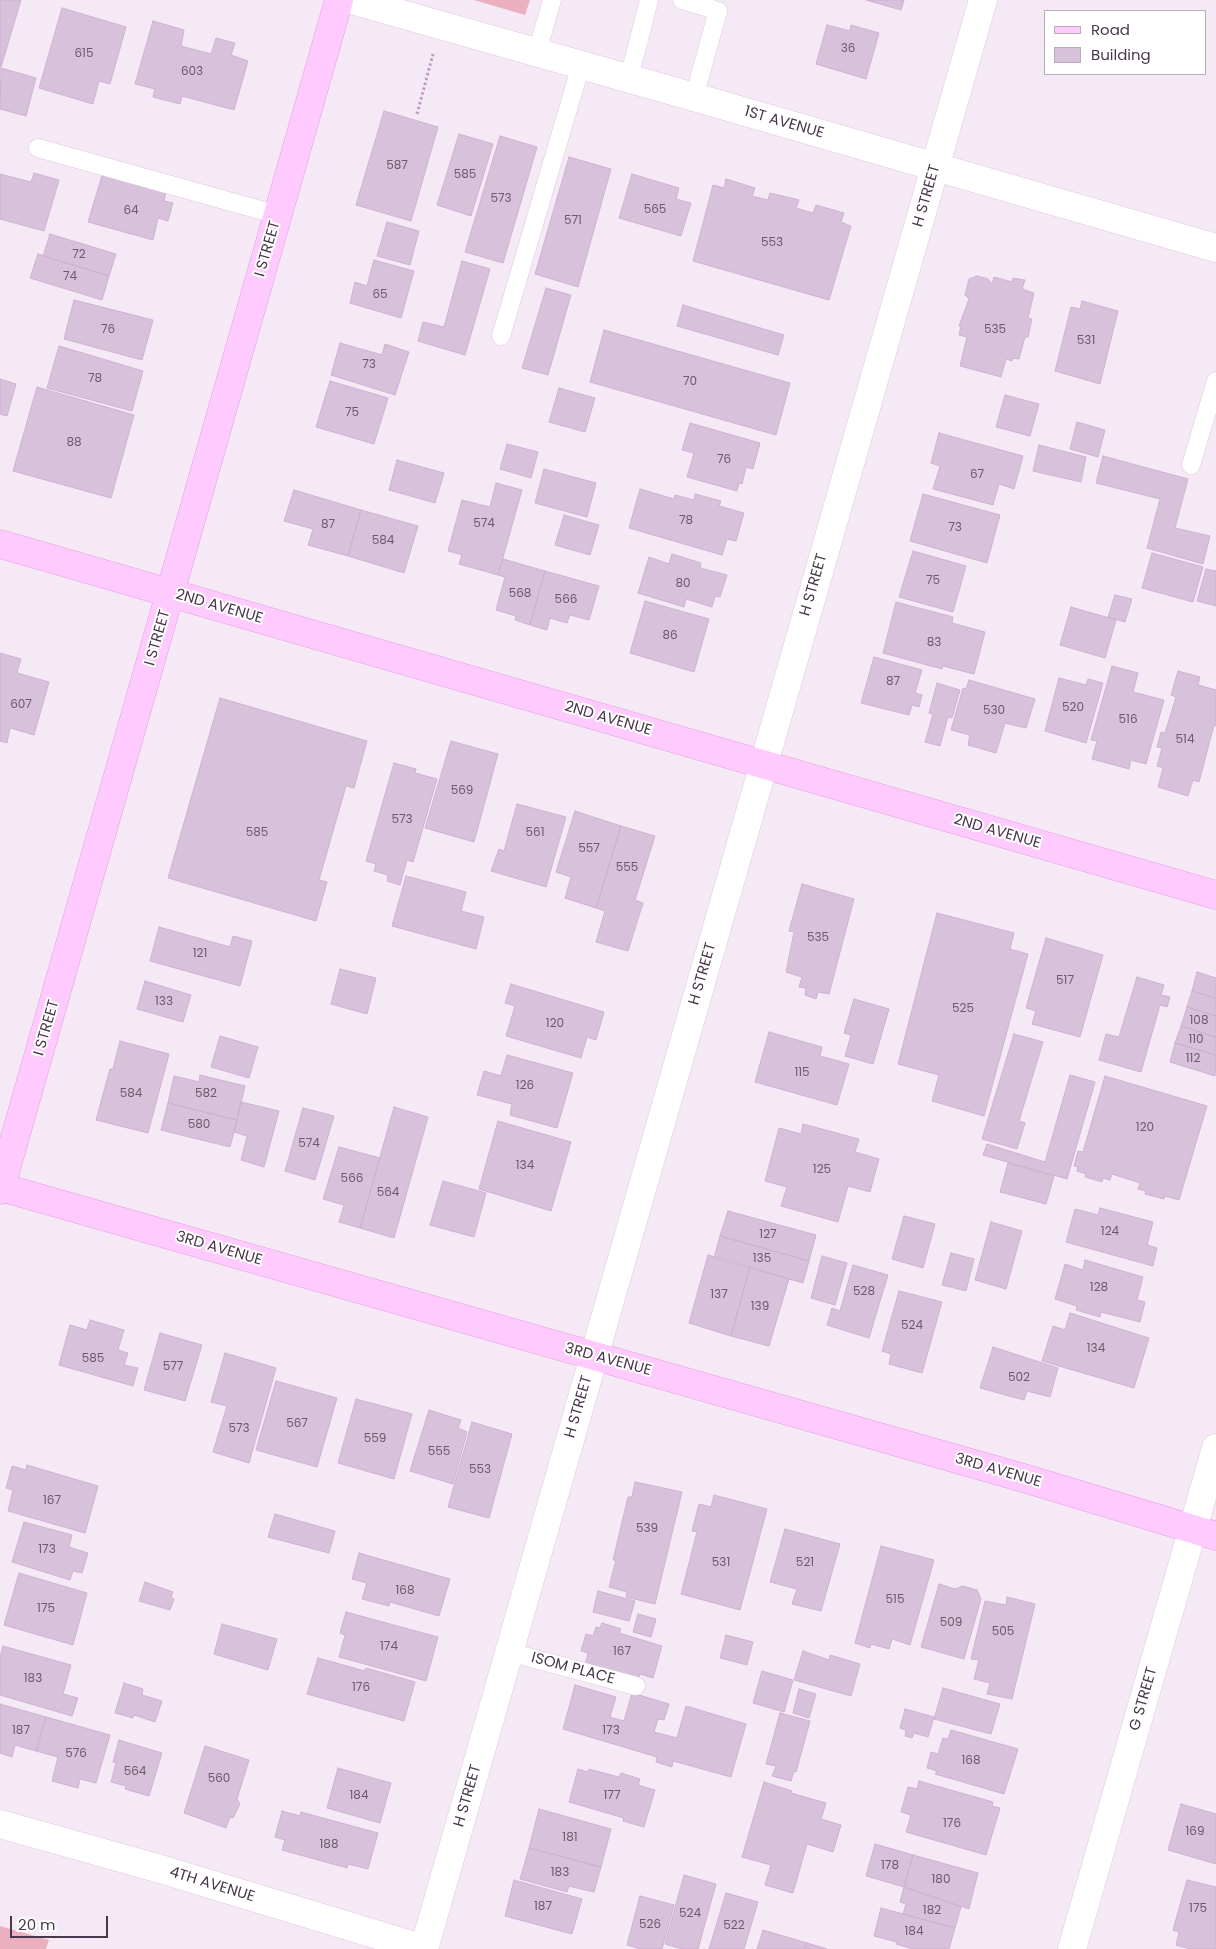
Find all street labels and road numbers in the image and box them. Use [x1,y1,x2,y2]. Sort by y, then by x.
street label: 1ST AVENUE [742,103,826,143]
street label: H STREET [910,163,944,229]
street label: I STREET [251,219,285,279]
street label: H STREET [797,552,831,618]
street label: 2ND AVENUE [173,586,265,628]
street label: I STREET [141,608,175,668]
street label: 2ND AVENUE [562,698,654,740]
street label: 2ND AVENUE [951,811,1043,853]
street label: H STREET [686,941,720,1007]
street label: I STREET [30,998,64,1058]
street label: 3RD AVENUE [174,1228,264,1270]
street label: 3RD AVENUE [563,1340,653,1380]
street label: H STREET [562,1374,596,1440]
street label: 3RD AVENUE [953,1450,1043,1492]
street label: ISOM PLACE [529,1649,617,1689]
street label: G STREET [1126,1665,1162,1733]
street label: H STREET [451,1763,485,1829]
street label: 4TH AVENUE [167,1863,257,1907]

